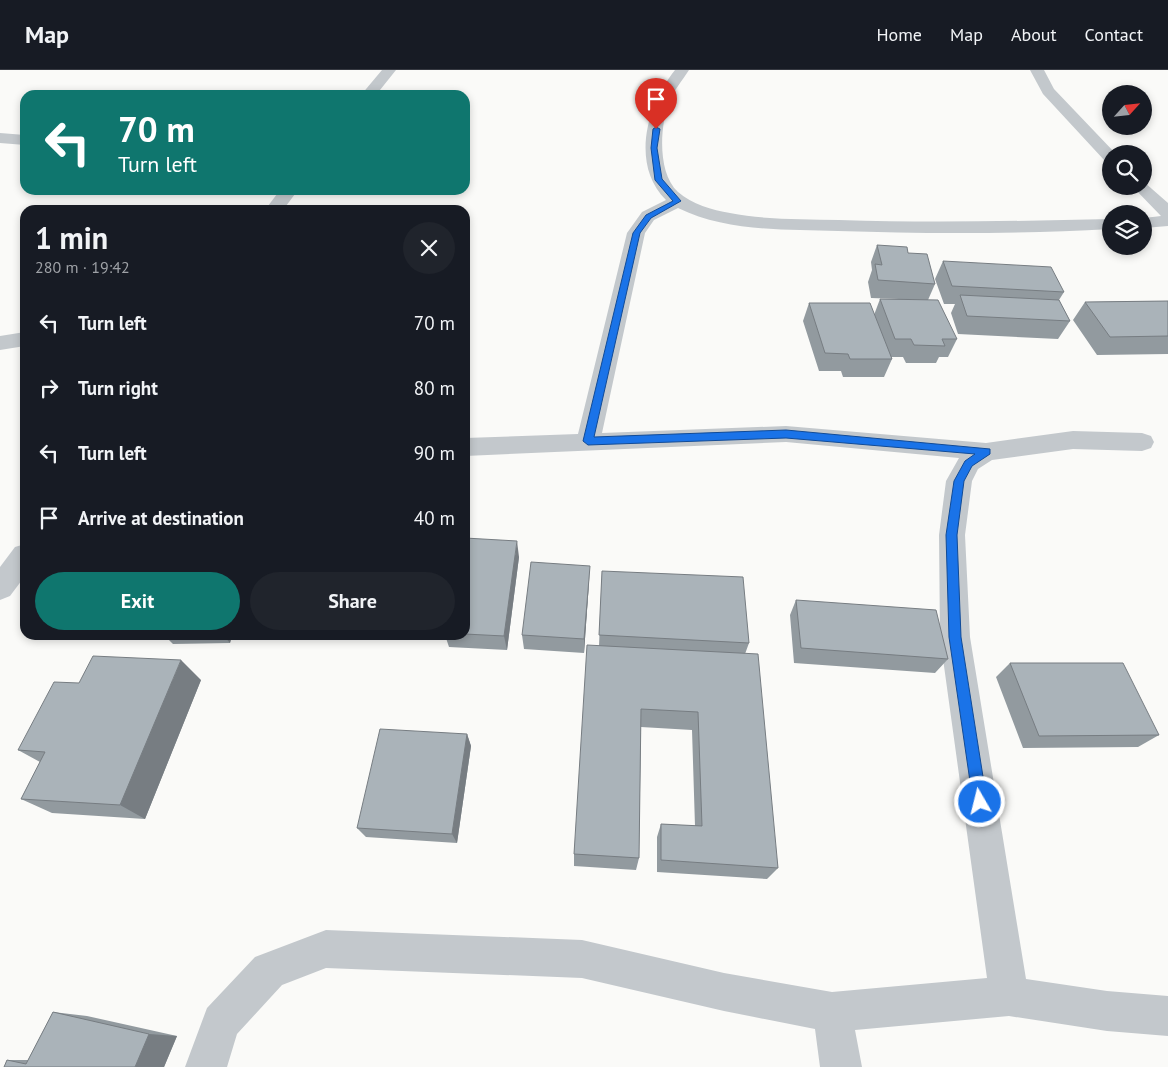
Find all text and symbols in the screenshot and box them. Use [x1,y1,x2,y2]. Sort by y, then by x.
text: Map [25,19,69,50]
text: Home [876,23,922,46]
text: Map [950,23,983,46]
text: About [1011,23,1057,46]
text: Contact [1085,23,1143,46]
pin [635,78,677,129]
icon: arrive [642,85,670,113]
north arrow [1102,85,1152,135]
map controls [1102,85,1152,255]
text: 70 m [118,106,195,152]
icon: left [35,110,100,175]
button: search [1102,145,1152,195]
text: Turn left [118,150,197,178]
button: layers [1102,205,1152,255]
text: 1 min [35,218,108,257]
button: close [403,222,455,274]
text: 280 m · 19:42 [35,257,130,277]
icon: left [35,309,63,337]
text: Turn left [78,311,147,335]
text: 70 m [414,311,455,335]
icon: right [35,374,63,402]
text: Turn right [78,376,158,400]
text: 80 m [414,376,455,400]
icon: left [35,439,63,467]
text: Turn left [78,441,147,465]
text: 90 m [414,441,455,465]
icon: arrive [35,504,63,532]
text: Arrive at destination [78,506,244,530]
text: 40 m [414,506,455,530]
button: Exit [35,572,240,630]
button: Share [250,572,455,630]
position arrow [953,775,1005,827]

